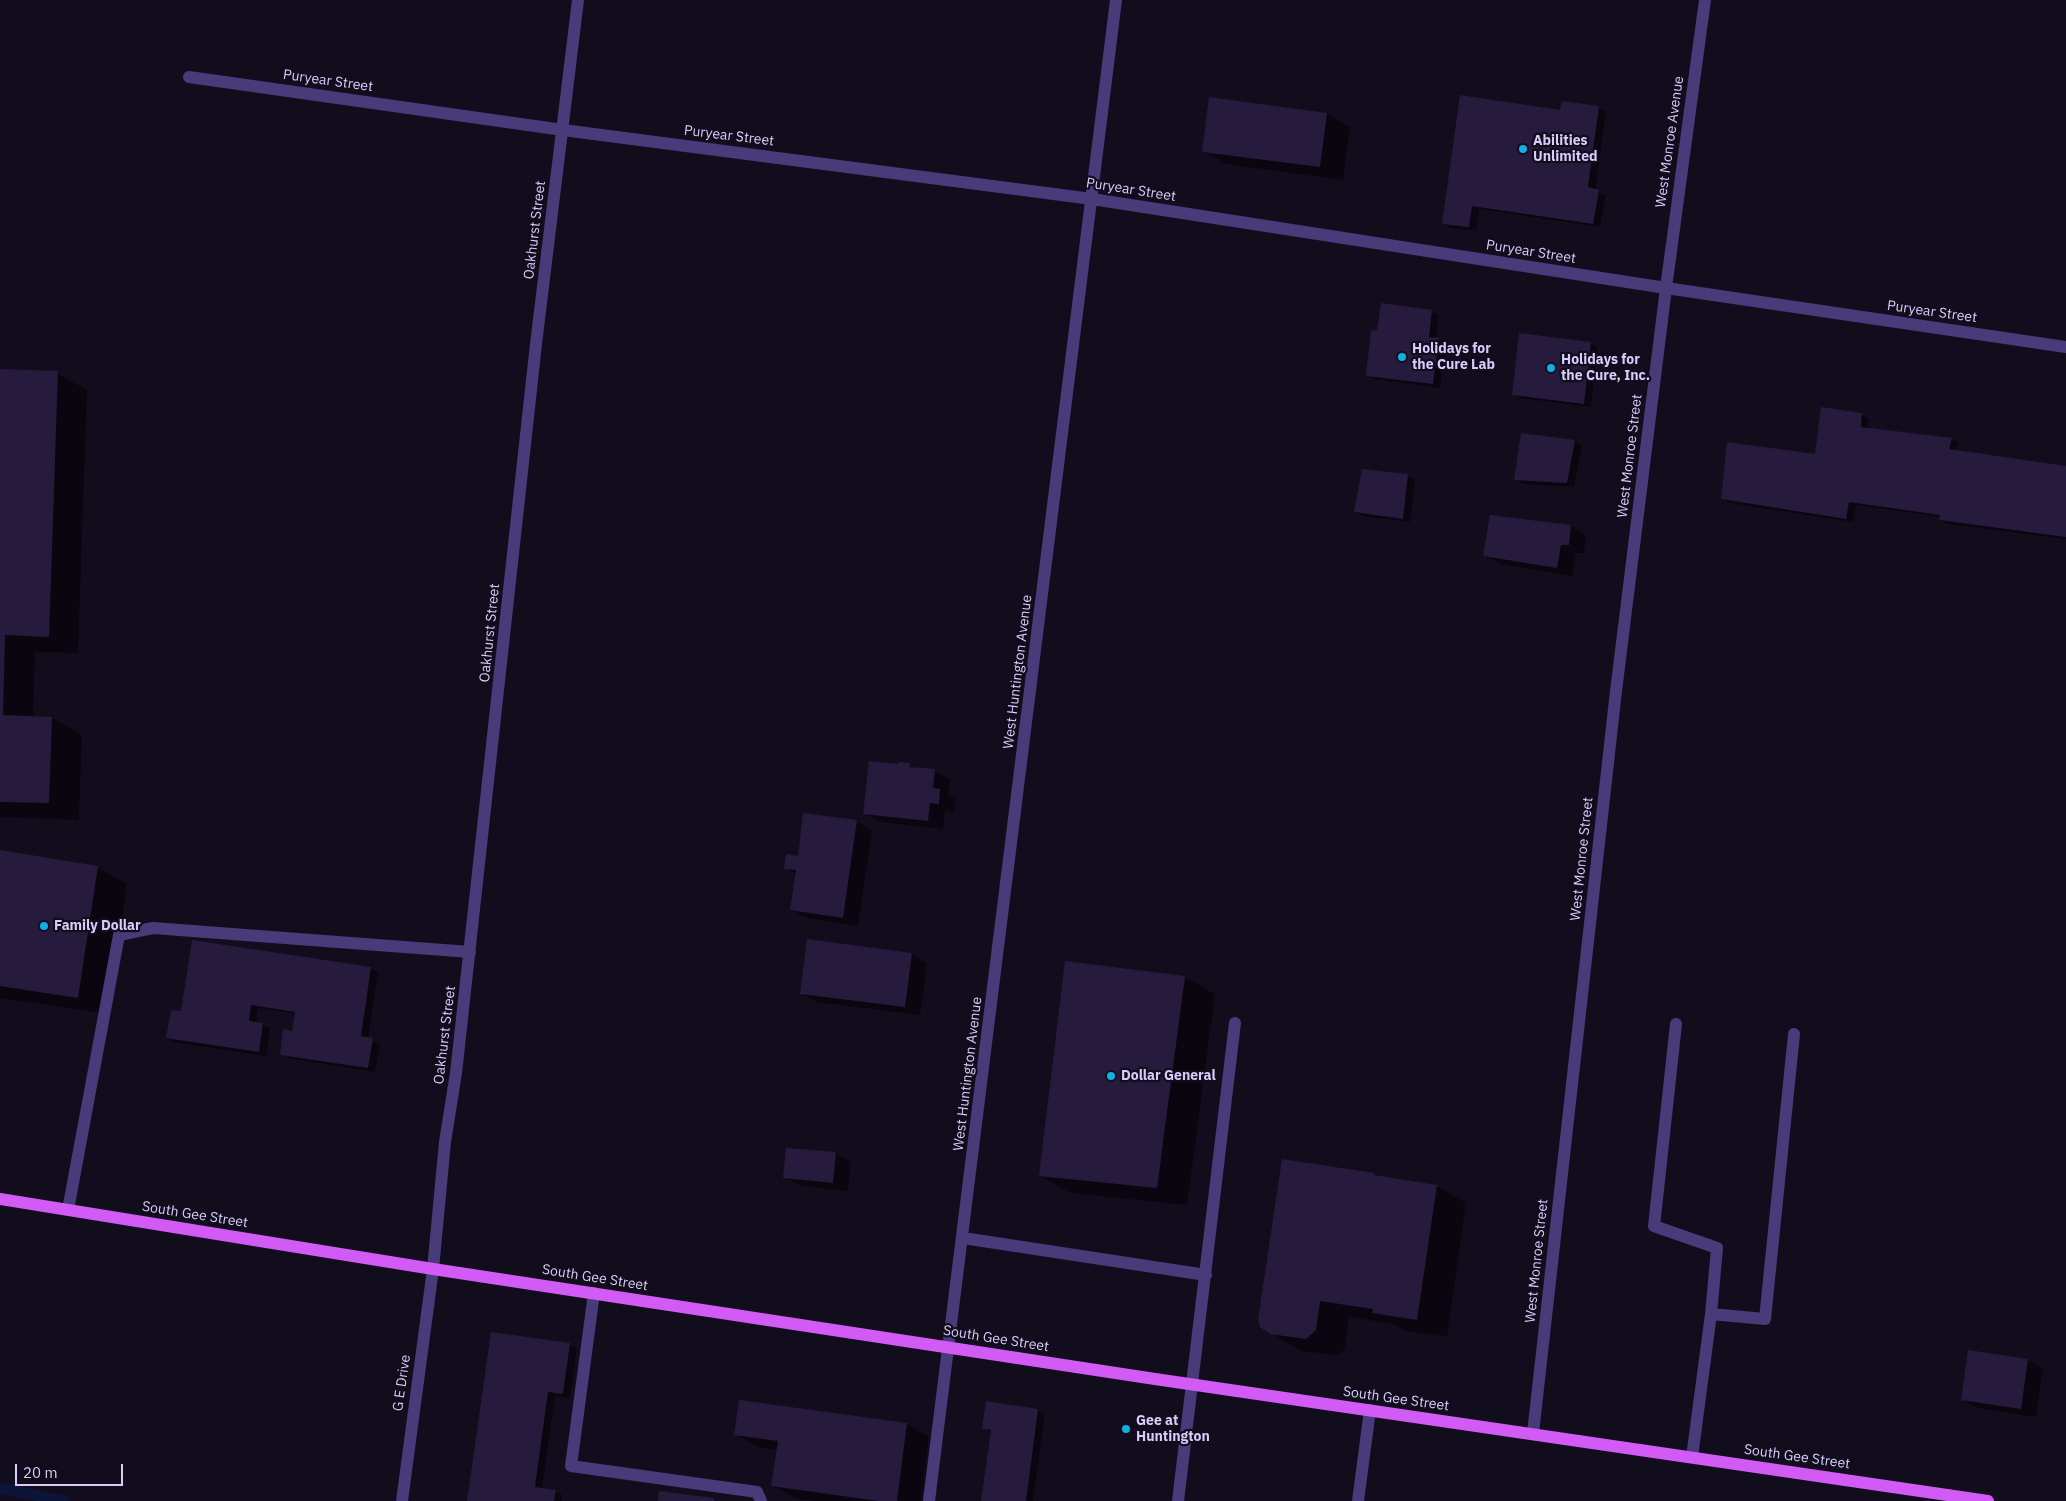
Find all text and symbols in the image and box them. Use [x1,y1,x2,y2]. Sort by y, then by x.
street label: Puryear Street [282,66,374,96]
street label: West Monroe Avenue [1652,75,1688,209]
street label: Puryear Street [683,122,775,150]
place label: Abilities Unlimited [1533,133,1598,166]
marker: Abilities Unlimited [1517,143,1529,155]
street label: Puryear Street [1085,175,1177,205]
street label: Oakhurst Street [521,180,549,280]
street label: Puryear Street [1485,237,1577,267]
street label: Puryear Street [1886,297,1978,327]
place label: Holidays for the Cure Lab [1412,341,1495,374]
marker: Holidays for the Cure Lab [1396,351,1408,363]
place label: Holidays for the Cure, Inc. [1561,352,1650,384]
marker: Holidays for the Cure, Inc. [1545,362,1557,374]
street label: West Monroe Street [1614,393,1646,519]
street label: Oakhurst Street [476,583,504,683]
street label: West Huntington Avenue [1000,594,1036,750]
street label: West Monroe Street [1567,796,1597,922]
place label: Family Dollar [54,918,141,934]
marker: Family Dollar [38,920,50,932]
street label: Oakhurst Street [431,985,459,1085]
street label: West Huntington Avenue [950,996,986,1152]
place label: Dollar General [1121,1068,1216,1084]
marker: Dollar General [1105,1070,1117,1082]
street label: South Gee Street [141,1198,249,1232]
street label: West Monroe Street [1522,1198,1552,1324]
street label: South Gee Street [541,1261,649,1295]
street label: South Gee Street [942,1322,1050,1356]
street label: G E Drive [390,1354,414,1412]
street label: South Gee Street [1342,1383,1450,1415]
place label: Gee at Huntington [1136,1413,1210,1445]
marker: Gee at Huntington [1120,1423,1132,1435]
street label: South Gee Street [1743,1441,1851,1473]
scale bar [18,1454,125,1486]
text: 20 m [23,1463,58,1482]

